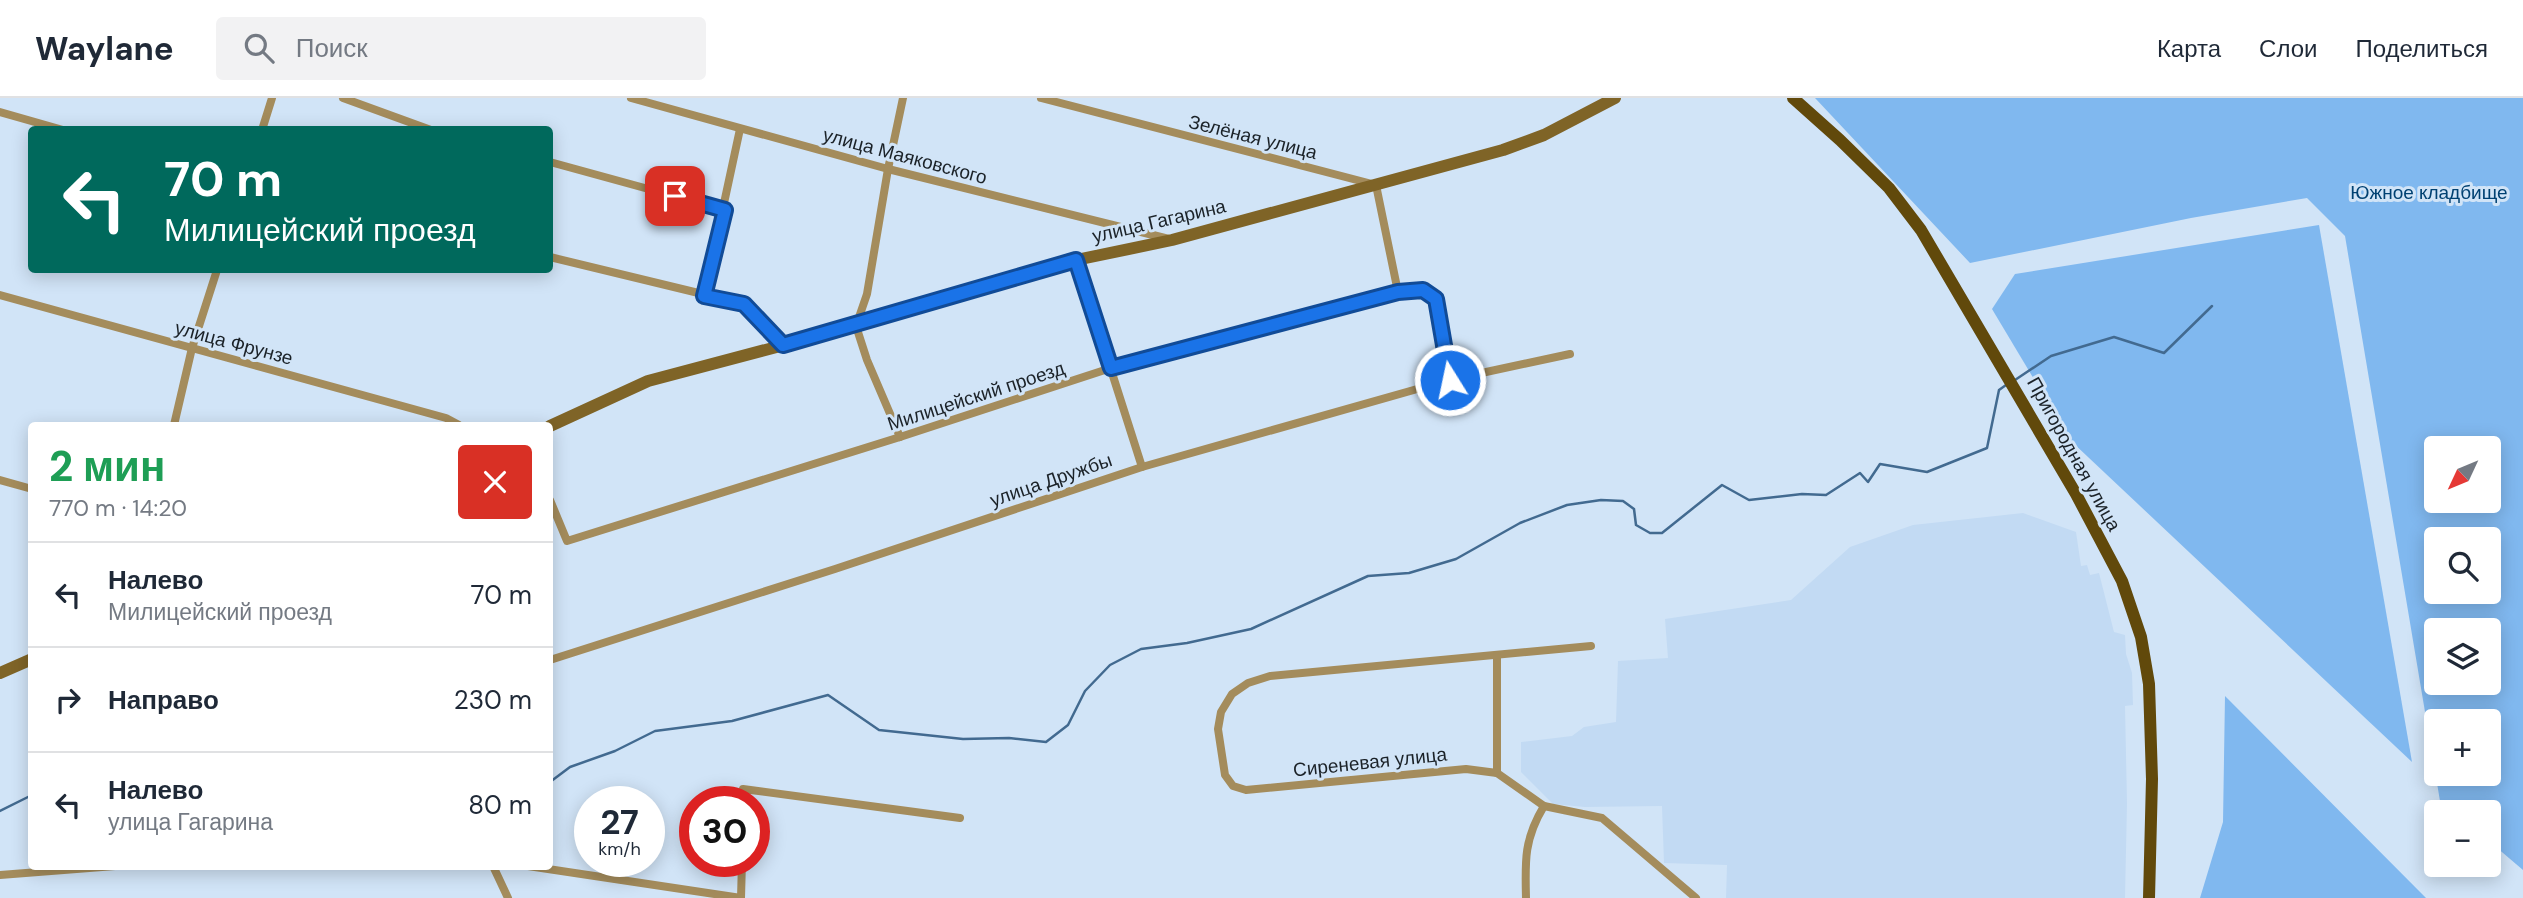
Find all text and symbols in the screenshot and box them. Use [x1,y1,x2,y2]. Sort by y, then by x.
search box [216,17,706,80]
text: Waylane [35,27,174,70]
icon: search [240,29,278,67]
text: Поиск [296,31,368,65]
text: Карта [2157,33,2221,64]
text: Слои [2259,33,2317,64]
text: Поделиться [2355,33,2488,64]
street label: Зелёная улица [1186,109,1320,165]
street label: улица Маяковского [820,122,990,190]
text: 70 m [164,147,282,211]
icon: left [49,154,140,245]
pin [645,166,705,226]
icon: arrive [656,177,694,215]
park label: Южное кладбище [2350,180,2508,205]
street label: улица Гагарина [1090,193,1229,249]
text: Милицейский проезд [164,209,476,251]
street label: улица Фрунзе [172,315,296,371]
position arrow [1413,343,1487,417]
street label: Милицейский проезд [884,356,1068,436]
street label: Пригородная улица [2021,373,2127,536]
north arrow [2424,436,2501,513]
map controls [2424,436,2501,877]
text: 2 мин [49,439,165,494]
button: close [458,445,532,519]
street label: улица Дружбы [987,447,1115,513]
text: 770 m · 14:20 [49,493,187,523]
button: search [2424,527,2501,604]
text: Налево [108,563,203,597]
icon: left [49,576,87,614]
text: 70 m [471,578,532,612]
text: Милицейский проезд [108,597,332,627]
button: layers [2424,618,2501,695]
icon: right [49,681,87,719]
text: Направо [108,683,219,717]
text: 230 m [454,683,532,717]
button: + [2424,709,2501,786]
street label: Сиреневая улица [1292,741,1449,783]
text: Налево [108,773,203,807]
icon: left [49,786,87,824]
speed limit sign: 30 [679,786,770,877]
text: 80 m [468,788,532,822]
text: 27 [600,799,639,845]
button: − [2424,800,2501,877]
text: улица Гагарина [108,807,273,837]
text: km/h [598,837,641,861]

